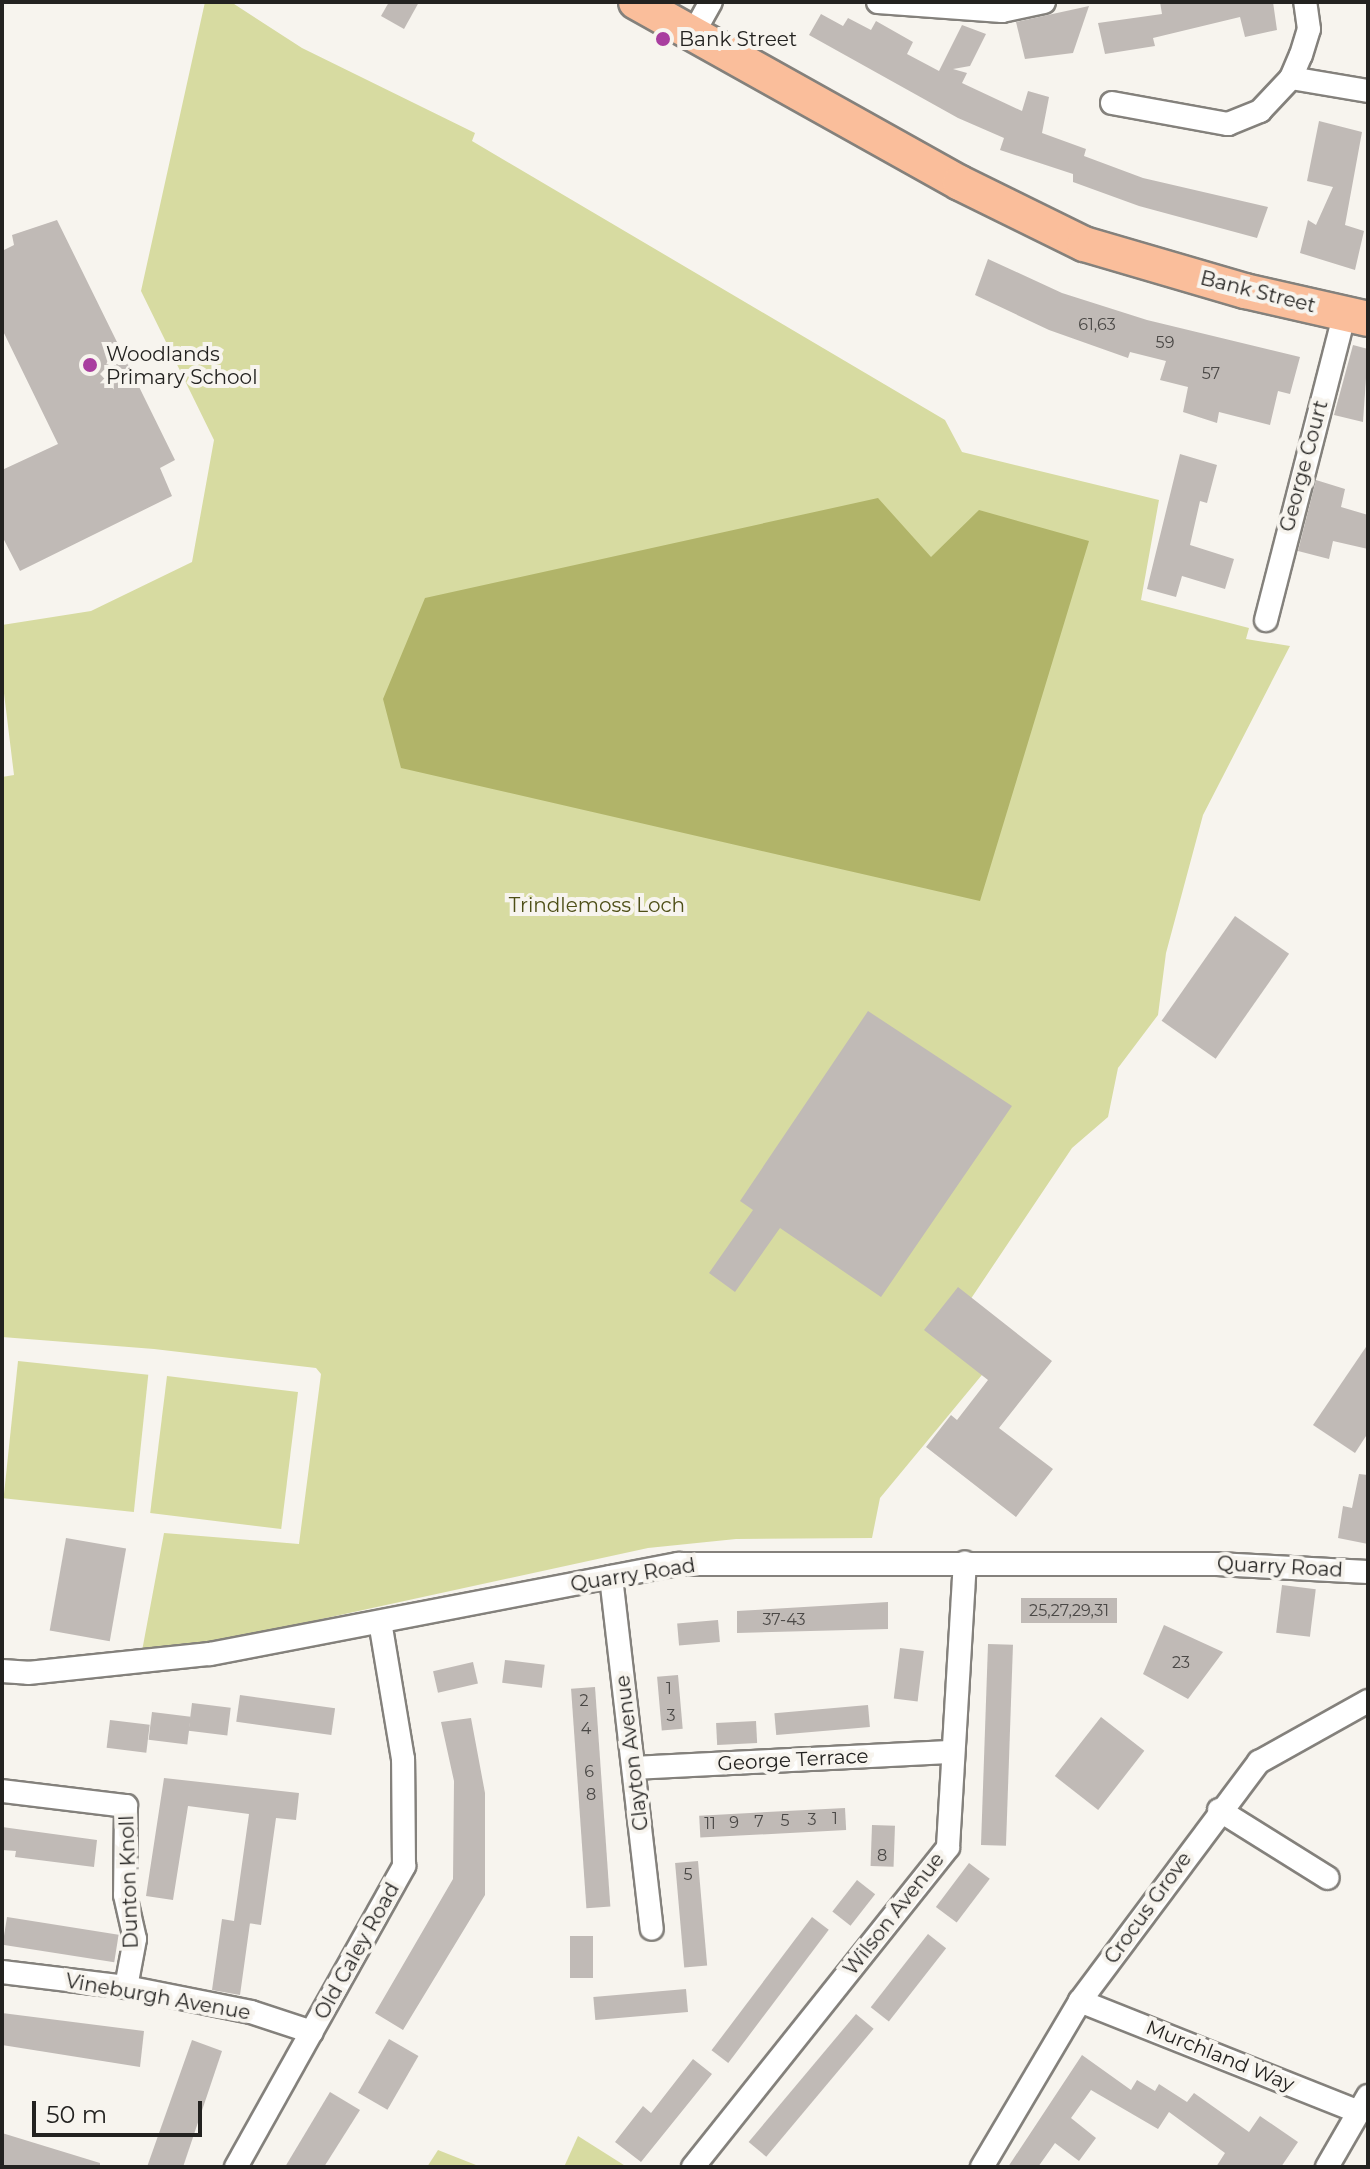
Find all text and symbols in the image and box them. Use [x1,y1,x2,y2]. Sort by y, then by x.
place label: Bank Street [679,27,797,51]
marker: Bank Street [654,30,672,48]
street label: Bank Street [1198,266,1318,318]
house number: 61,63 [1078,315,1116,335]
house number: 59 [1156,333,1174,353]
place label: Woodlands Primary School [106,342,258,389]
marker: Woodlands Primary School [81,356,99,374]
house number: 57 [1202,364,1220,384]
street label: George Court [1275,398,1333,534]
park label: Trindlemoss Loch [509,893,685,917]
street label: Quarry Road [1216,1552,1344,1582]
street label: Quarry Road [569,1553,697,1597]
house number: 25,27,29,31 [1029,1601,1109,1621]
house number: 37-43 [762,1610,806,1630]
house number: 23 [1172,1653,1190,1673]
street label: Clayton Avenue [611,1674,653,1832]
house number: 1 [666,1679,672,1699]
house number: 2 [579,1691,589,1711]
house number: 3 [666,1706,676,1726]
house number: 4 [581,1719,591,1739]
street label: George Terrace [717,1744,869,1776]
house number: 6 [584,1762,594,1782]
house number: 8 [586,1785,596,1805]
house number: 1 [832,1809,838,1829]
house number: 3 [807,1810,817,1830]
house number: 5 [780,1811,790,1831]
house number: 7 [754,1812,764,1832]
house number: 9 [729,1813,739,1833]
house number: 11 [704,1814,716,1834]
street label: Dunton Knoll [115,1815,143,1949]
house number: 8 [877,1846,887,1866]
street label: Crocus Grove [1099,1847,1197,1969]
street label: Wilson Avenue [839,1848,949,1980]
house number: 5 [683,1865,693,1885]
street label: Old Caley Road [310,1878,404,2024]
street label: Vineburgh Avenue [64,1969,252,2025]
street label: Murchland Way [1142,2015,1298,2097]
scale bar [36,2085,206,2135]
text: 50 m [46,2100,107,2129]

